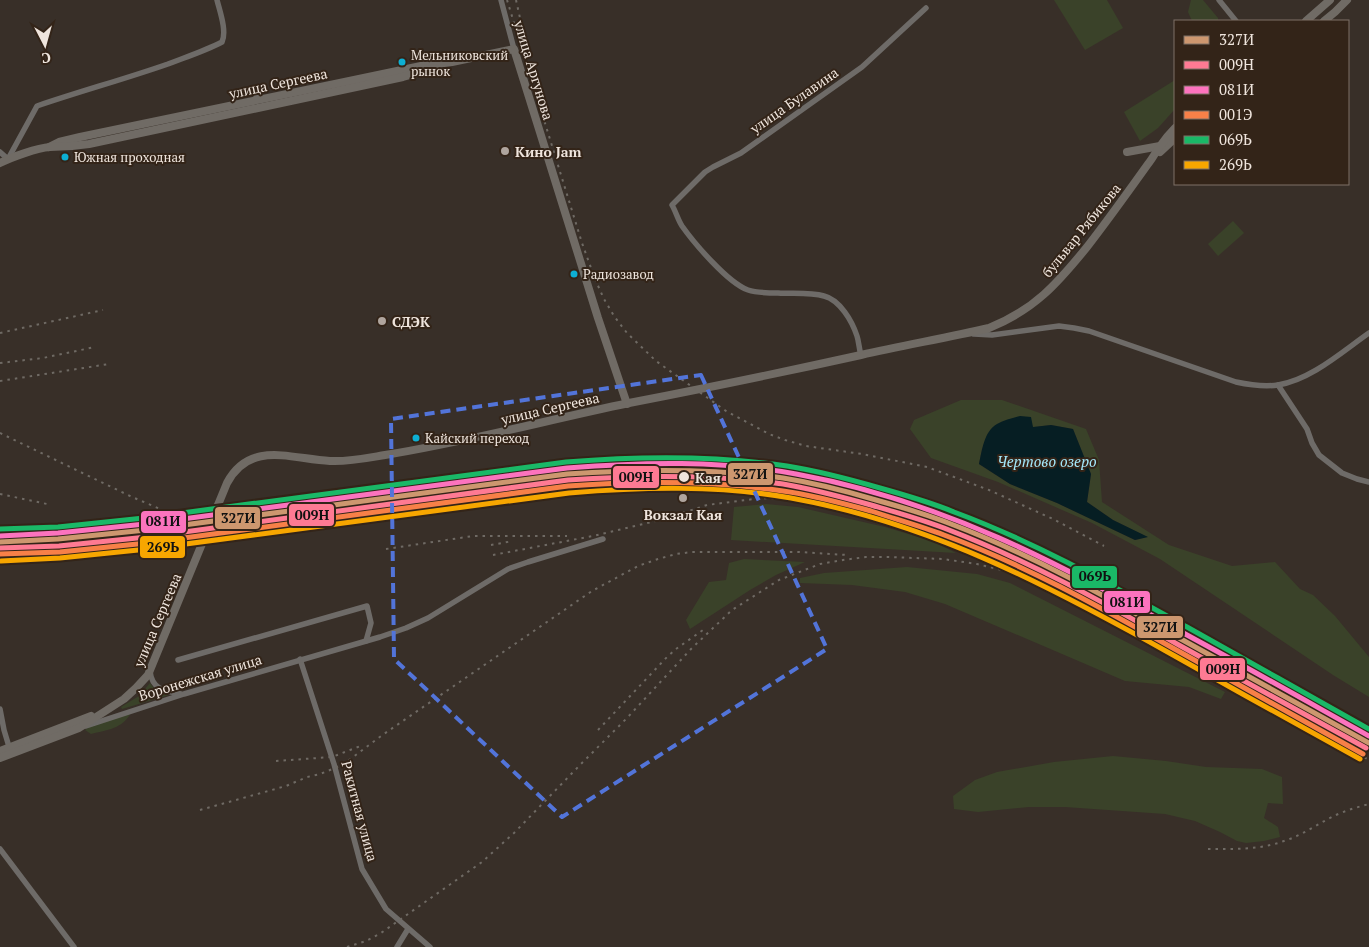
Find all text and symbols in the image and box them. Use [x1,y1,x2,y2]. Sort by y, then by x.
street label: улица Аргунова [510,17,558,122]
north arrow [20,20,70,70]
legend [1174,20,1349,185]
text: 327И [1219,29,1254,49]
place label: Мельниковский рынок [411,46,508,80]
text: С [41,49,52,68]
text: 009Н [1219,54,1254,74]
marker: Мельниковский рынок [397,57,407,67]
street label: улица Сергеева [226,63,329,103]
street label: улица Булавина [745,63,842,138]
text: 081И [1219,79,1254,99]
text: 001Э [1219,104,1252,124]
text: 069Ь [1219,129,1252,149]
place label: Кино Jam [515,142,582,161]
marker: Кино Jam [499,145,511,157]
place label: Южная проходная [74,148,185,166]
marker: Южная проходная [60,152,70,162]
text: 269Ь [1219,154,1252,174]
street label: бульвар Рябикова [1037,179,1125,281]
place label: Радиозавод [583,265,654,283]
marker: Радиозавод [569,269,579,279]
place label: СДЭК [392,312,430,331]
marker: СДЭК [376,315,388,327]
street label: улица Сергеева [498,387,601,429]
place label: Кайский переход [425,429,530,447]
marker: Кайский переход [411,433,421,443]
water label: Чертово озеро [997,451,1097,471]
line badge: 327И [727,462,774,486]
text: 327И [733,464,767,483]
line badge: 009Н [612,465,660,489]
text: 009Н [619,467,653,486]
place label: Кая [695,468,721,487]
marker: Кая [677,470,691,484]
marker: Вокзал Кая [677,492,689,504]
line badge: 009Н [288,503,335,527]
text: 009Н [295,505,329,524]
place label: Вокзал Кая [644,505,722,524]
line badge: 327И [214,506,261,530]
text: 327И [221,508,255,527]
line badge: 081И [140,510,187,534]
text: 081И [146,511,180,530]
line badge: 269Ь [139,535,186,559]
text: 269Ь [147,537,179,556]
line badge: 069Ь [1071,565,1118,589]
text: 069Ь [1079,566,1111,585]
street label: улица Сергеева [128,570,185,671]
line badge: 081И [1103,590,1151,614]
text: 081И [1110,592,1144,611]
line badge: 327И [1136,615,1184,639]
text: 327И [1143,617,1177,636]
street label: Воронежская улица [136,649,264,705]
line badge: 009Н [1199,657,1246,681]
text: 009Н [1206,659,1240,678]
street label: Ракитная улица [337,759,383,863]

